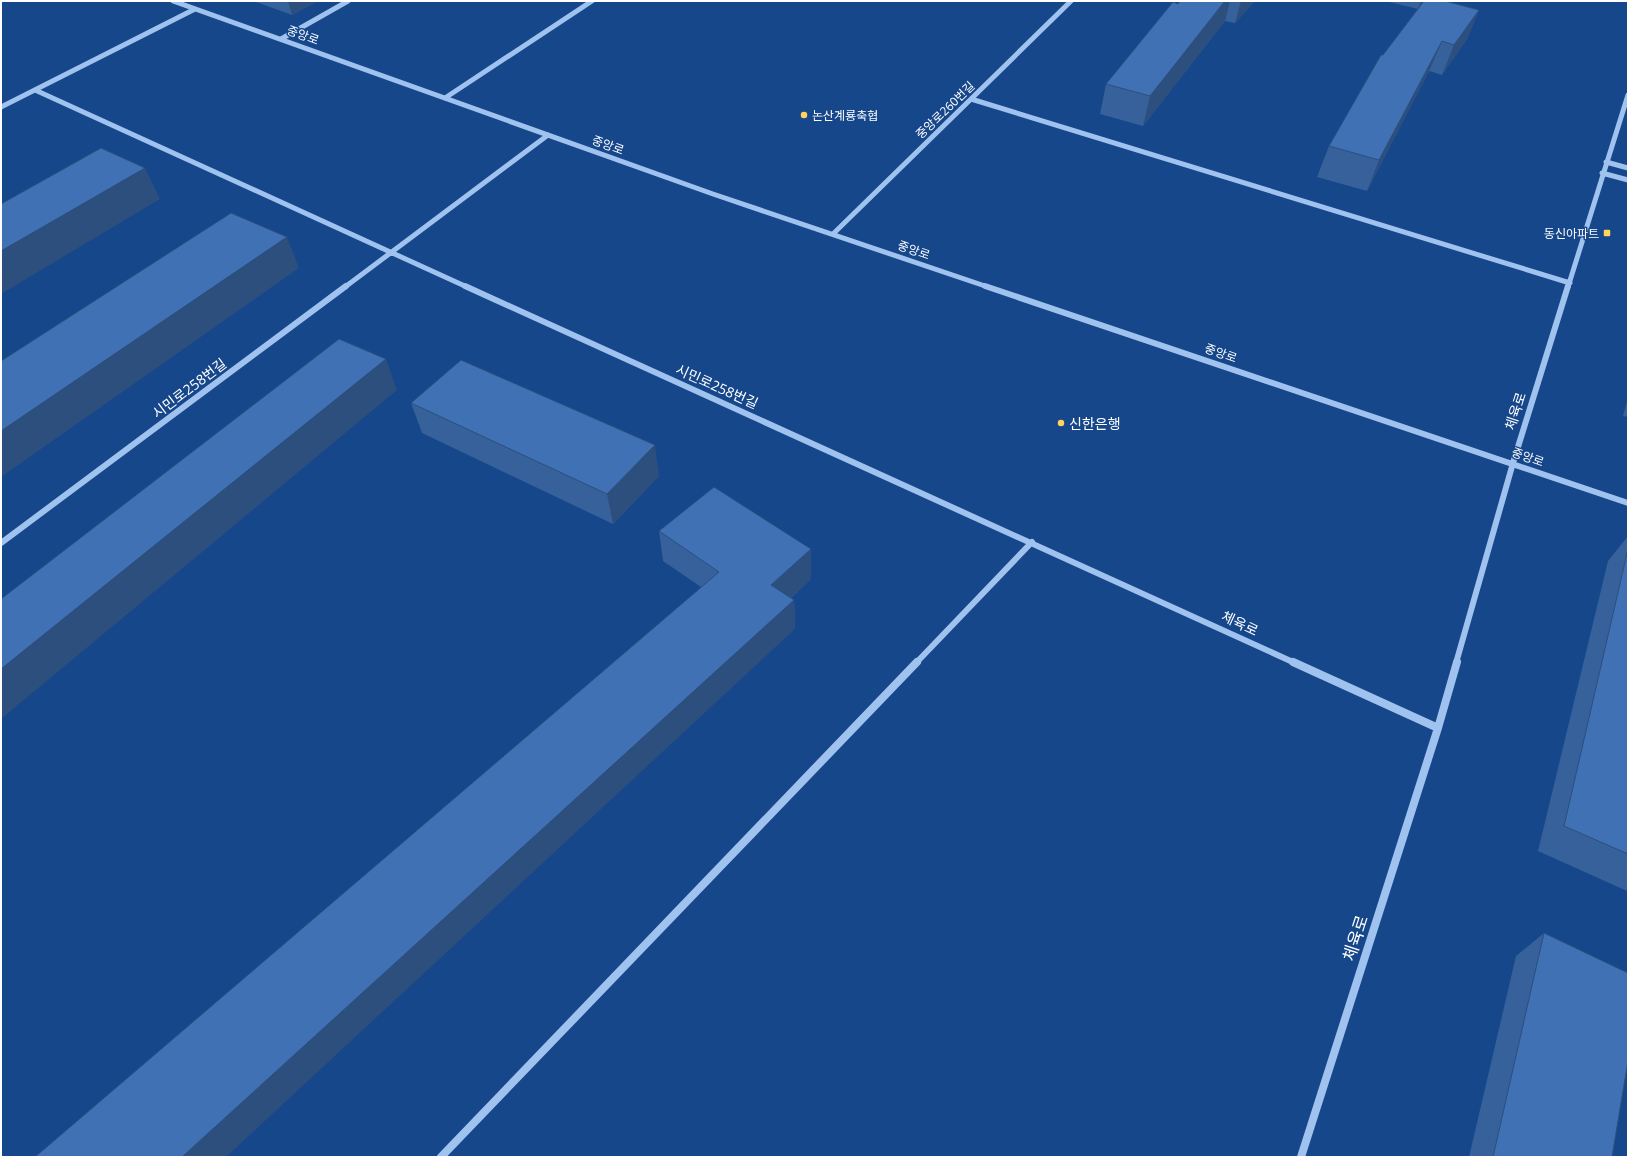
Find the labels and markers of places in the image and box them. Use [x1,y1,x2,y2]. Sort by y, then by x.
place label: 논산계룡축협 [812,107,878,124]
marker: 논산계룡축협 [799,110,809,120]
place label: 동신아파트 [1544,225,1599,242]
marker: 동신아파트 [1602,228,1612,238]
place label: 신한은행 [1069,414,1121,433]
marker: 신한은행 [1056,418,1066,428]

